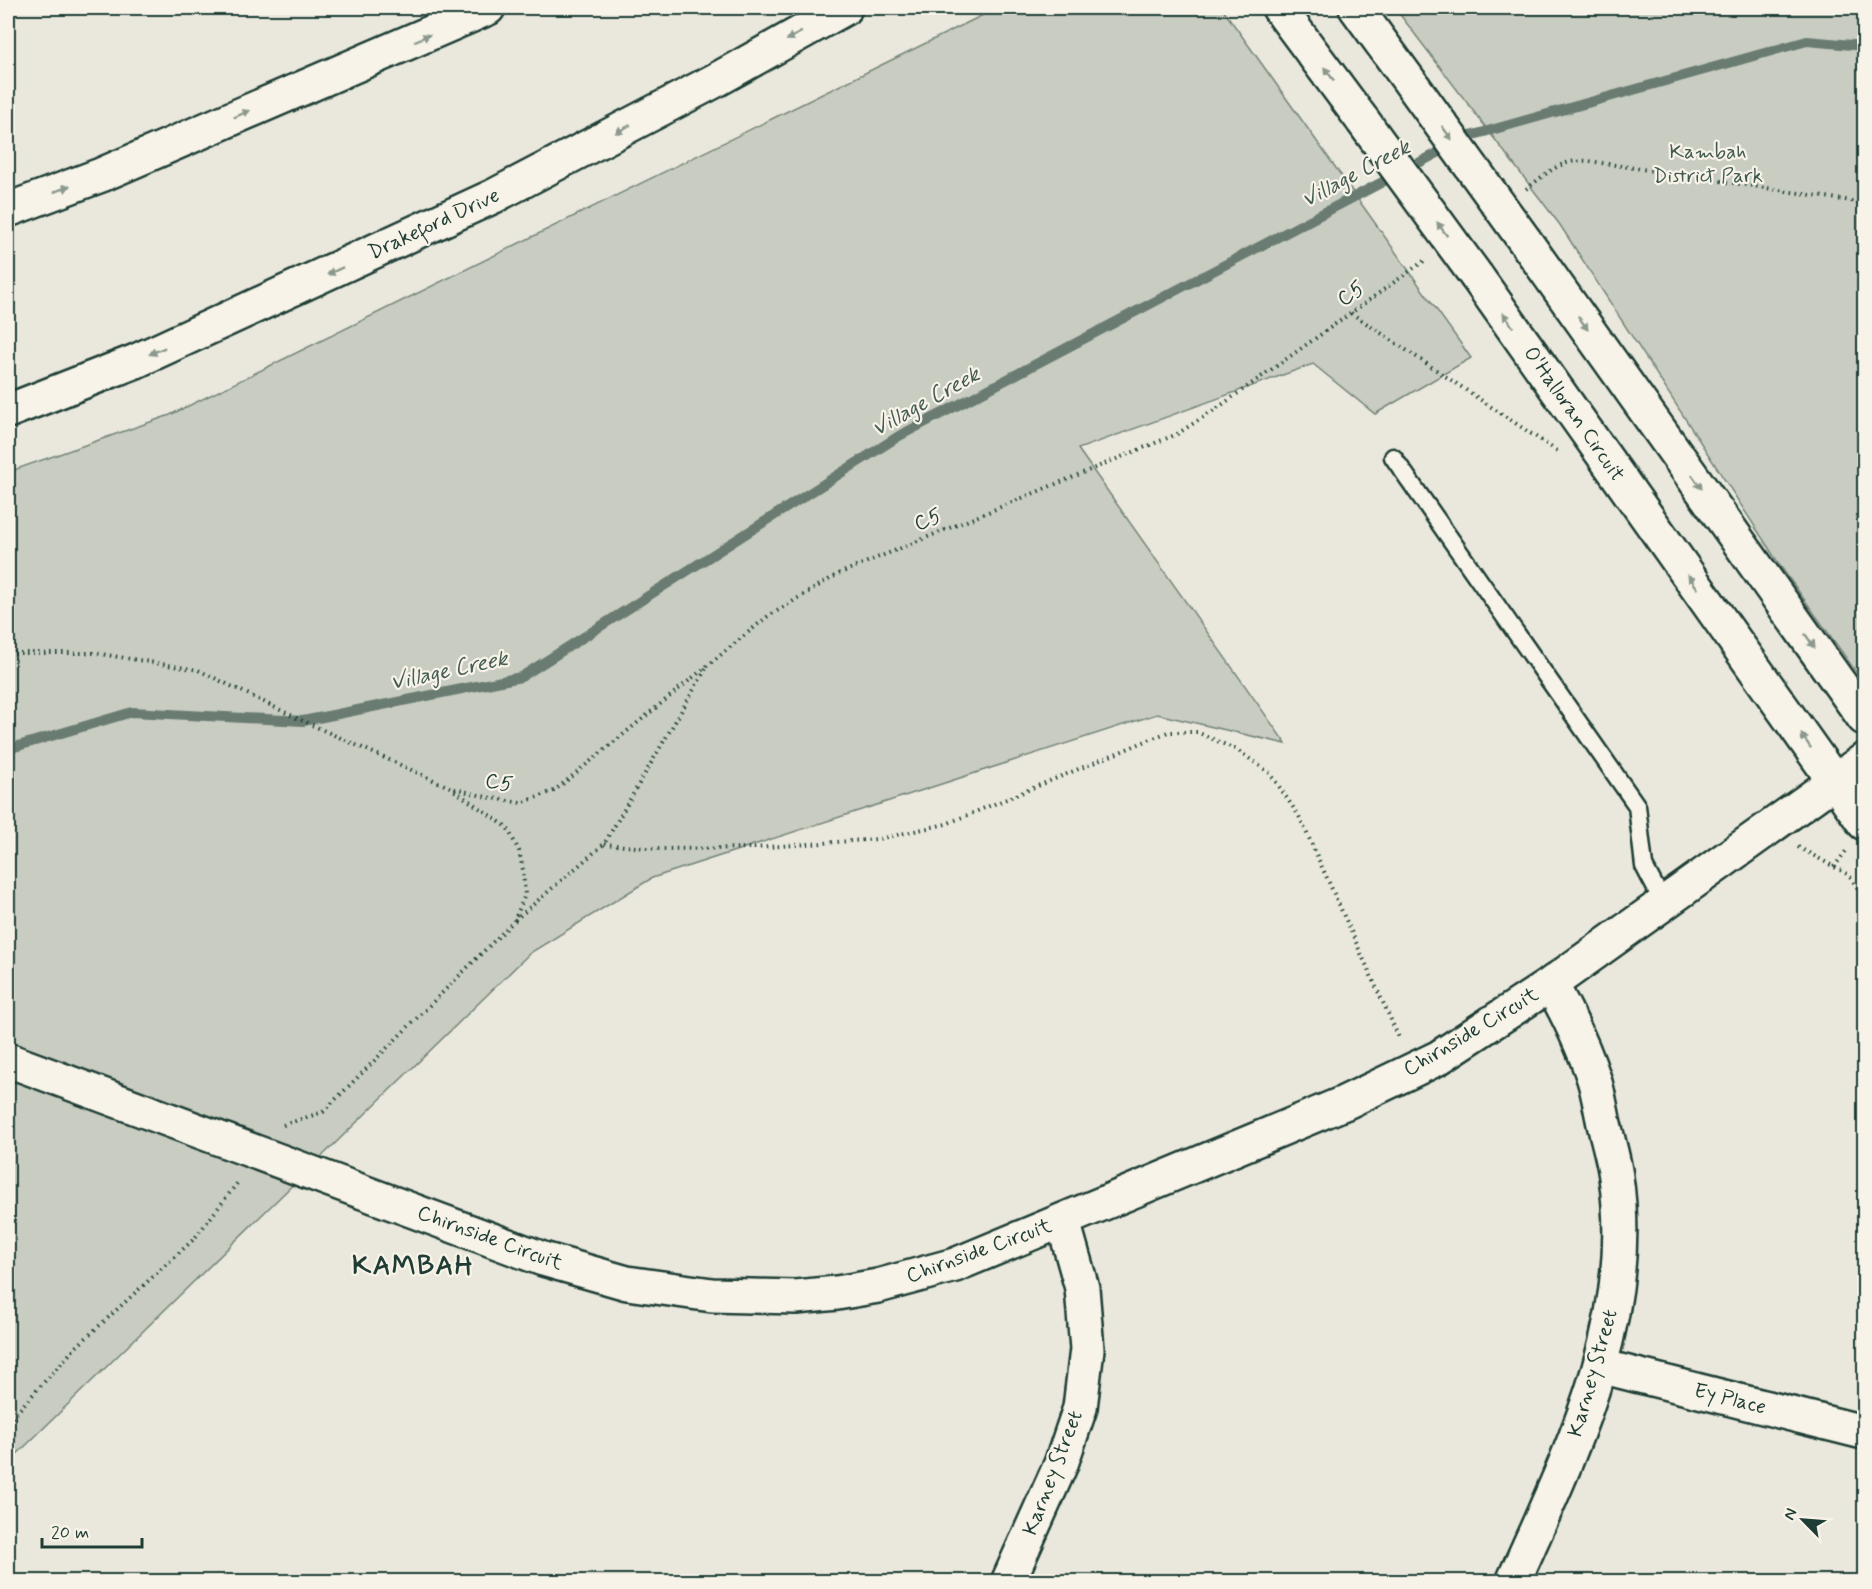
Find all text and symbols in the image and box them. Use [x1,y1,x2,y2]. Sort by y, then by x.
one-way arrow [785,31,802,41]
one-way arrow [413,33,431,43]
one-way arrow [1323,67,1335,82]
one-way arrow [234,109,252,119]
one-way arrow [614,124,631,134]
one-way arrow [1441,125,1453,141]
water label: Village Creek [1297,133,1417,215]
park label: Kambah District Park [1653,138,1763,190]
street label: Drakeford Drive [364,181,505,269]
one-way arrow [53,184,71,194]
one-way arrow [1437,222,1449,237]
one-way arrow [326,266,343,275]
street label: C5 [1332,275,1370,313]
one-way arrow [1502,313,1514,329]
one-way arrow [1577,316,1589,331]
street label: O'Halloran Circuit [1517,341,1631,487]
one-way arrow [149,347,166,356]
water label: Village Creek [867,360,987,444]
one-way arrow [1690,475,1702,490]
street label: C5 [910,502,946,538]
one-way arrow [1688,574,1699,590]
one-way arrow [1804,633,1815,649]
water label: Village Creek [388,645,512,698]
one-way arrow [1800,734,1812,750]
street label: C5 [483,767,515,799]
street label: Chirnside Circuit [1398,980,1544,1083]
street label: Chirnside Circuit [413,1199,567,1278]
street label: Chirnside Circuit [902,1211,1056,1290]
district label: KAMBAH [352,1249,474,1284]
street label: Karney Street [1561,1306,1625,1440]
street label: Ey Place [1691,1377,1769,1421]
street label: Karney Street [1016,1406,1090,1539]
north arrow [1773,1490,1833,1550]
text: N [1779,1505,1803,1524]
scale bar [42,1511,142,1549]
text: 20 m [51,1521,89,1545]

